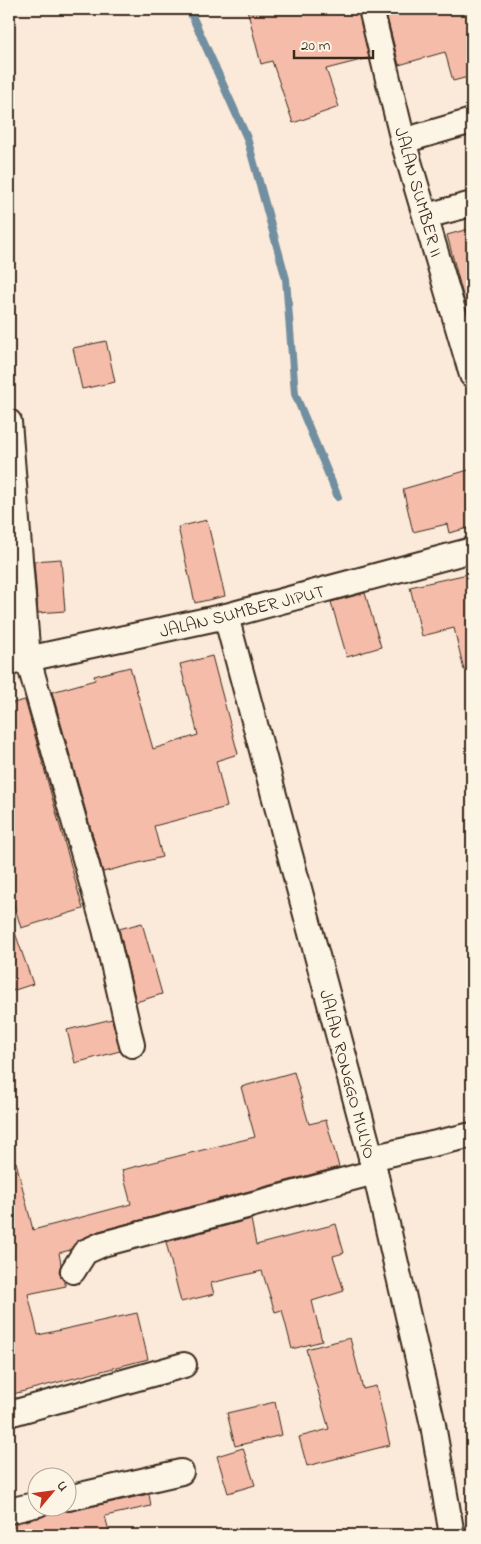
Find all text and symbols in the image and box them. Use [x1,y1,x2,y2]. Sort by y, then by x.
scale bar [294,28,372,60]
text: 20 m [301,35,331,57]
street label: JALAN SUMBER II [386,125,448,261]
street label: JALAN SUMBER JIPUT [157,580,328,646]
street label: JALAN RONGGO MULYO [311,987,381,1162]
north arrow [28,1466,78,1516]
text: U [51,1477,73,1496]

